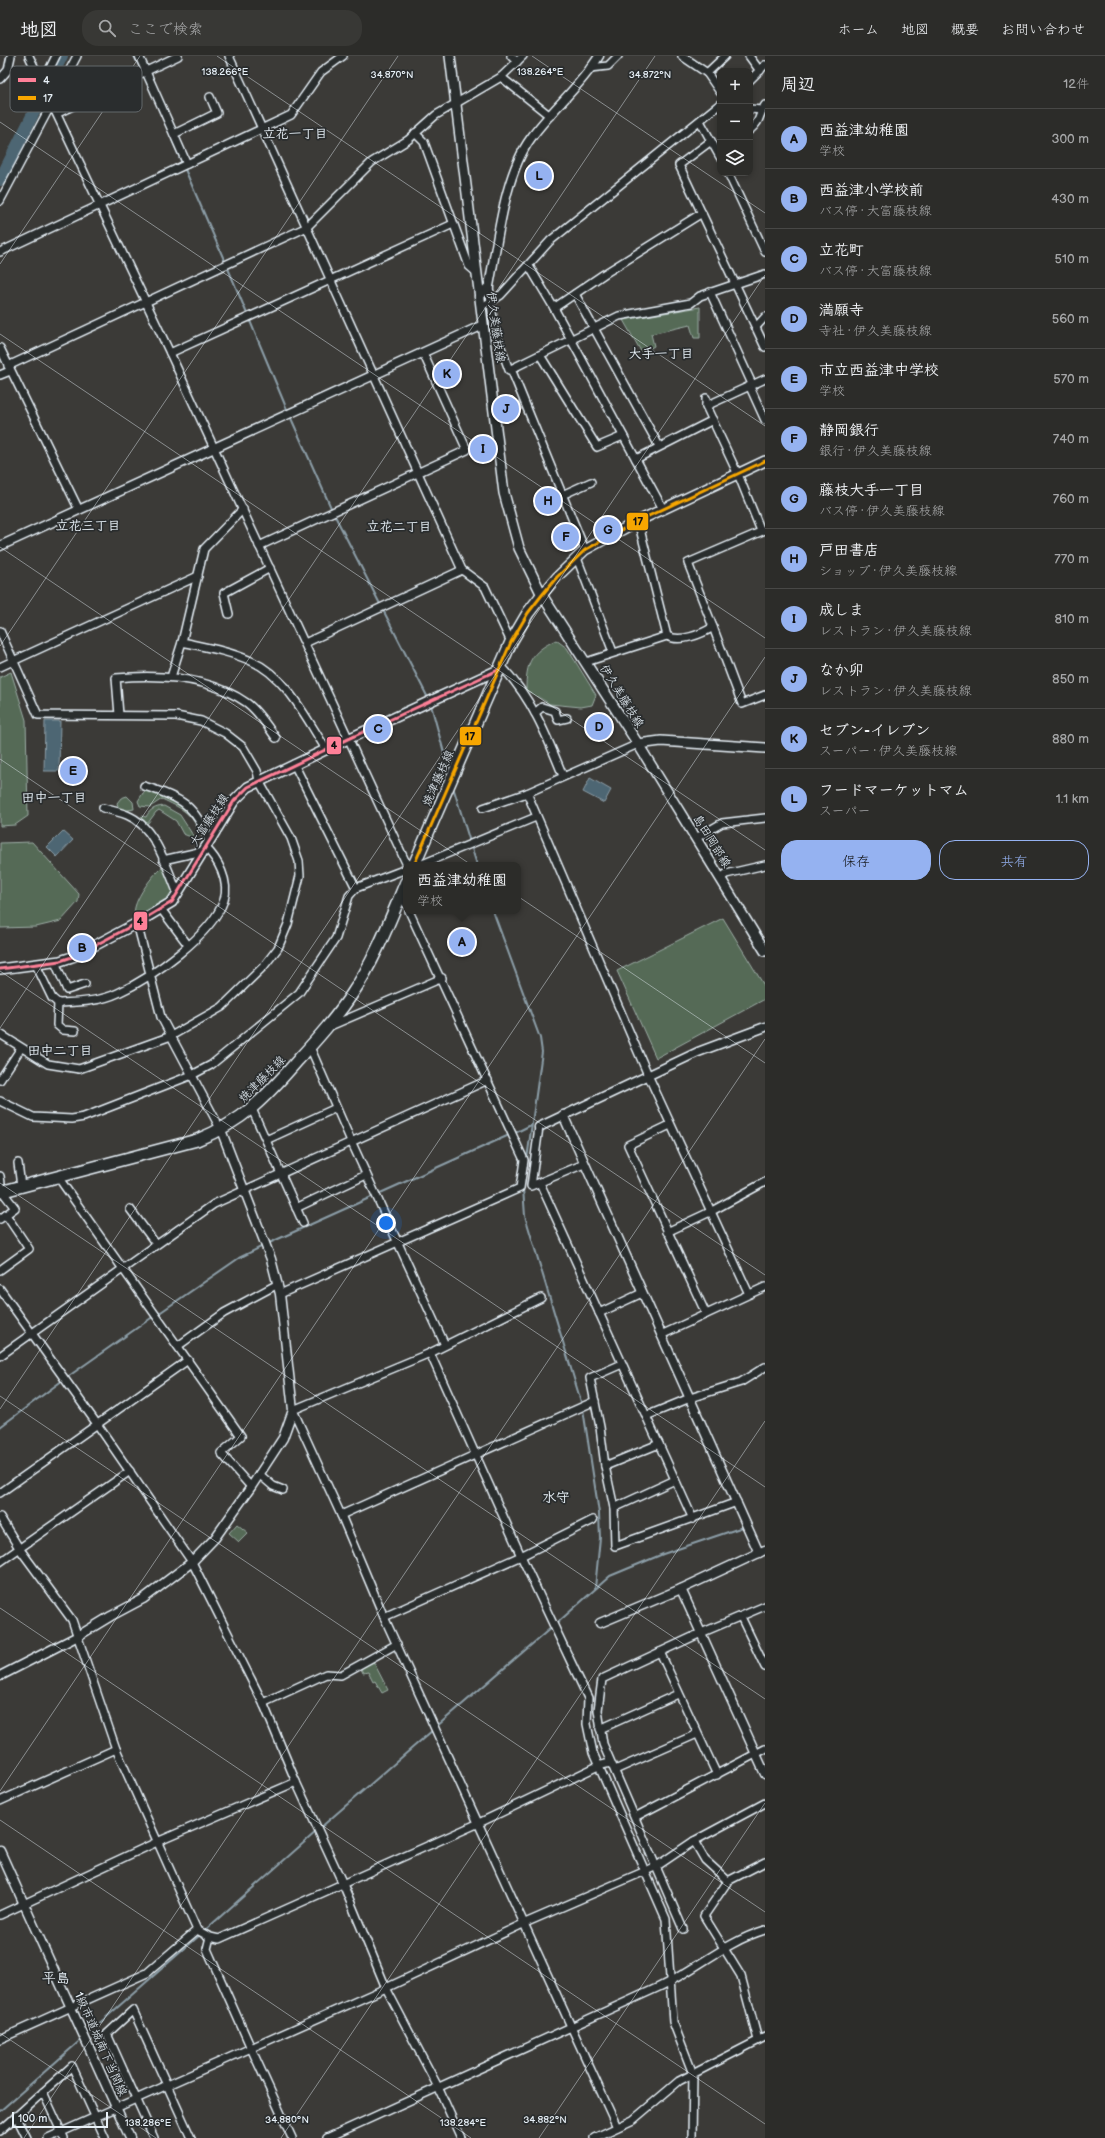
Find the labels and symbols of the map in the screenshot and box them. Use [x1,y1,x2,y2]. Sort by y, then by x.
legend [10,66,142,112]
text: 138.266°E [202,66,249,78]
text: 138.264°E [517,66,564,78]
text: 34.870°N [371,69,413,81]
text: 34.872°N [629,69,671,81]
text: 4 [43,74,50,87]
text: 17 [43,92,53,105]
district label: 立花一丁目 [262,126,328,142]
pin: L [526,161,552,191]
street label: 伊久美藤枝線 [483,290,508,364]
district label: 大手一丁目 [628,346,694,362]
pin: K [434,359,460,389]
pin: J [493,394,519,424]
pin: I [470,434,496,464]
pin: H [535,486,561,516]
line badge: 17 [626,512,649,531]
pin: G [595,515,621,545]
text: 17 [633,515,643,528]
district label: 立花三丁目 [55,518,121,534]
district label: 立花二丁目 [366,519,432,535]
pin: F [553,522,579,552]
street label: 伊久美藤枝線 [596,662,647,731]
pin: D [586,712,612,742]
pin: C [365,714,391,744]
line badge: 17 [459,726,482,746]
text: 17 [465,730,475,743]
line badge: 4 [326,736,342,755]
text: 4 [331,739,338,752]
street label: 焼津藤枝線 [419,748,458,809]
pin: E [60,756,86,786]
district label: 田中一丁目 [21,790,87,806]
street label: 大富藤枝線 [187,791,232,850]
street label: 島田岡部線 [689,812,734,871]
line badge: 4 [133,911,148,931]
text: 4 [137,915,144,928]
pin: A [449,927,475,957]
pin: B [69,933,95,963]
district label: 田中二丁目 [27,1043,93,1059]
street label: 焼津藤枝線 [236,1053,289,1106]
your location [376,1213,396,1233]
district label: 水守 [542,1489,570,1506]
district label: 平島 [42,1970,70,1987]
street label: 1級市道城南下当間線 [71,1990,130,2099]
scale bar [12,2110,108,2129]
text: 34.880°N [265,2114,309,2126]
text: 34.882°N [523,2114,567,2126]
text: 138.286°E [125,2117,172,2129]
text: 138.284°E [440,2117,487,2129]

